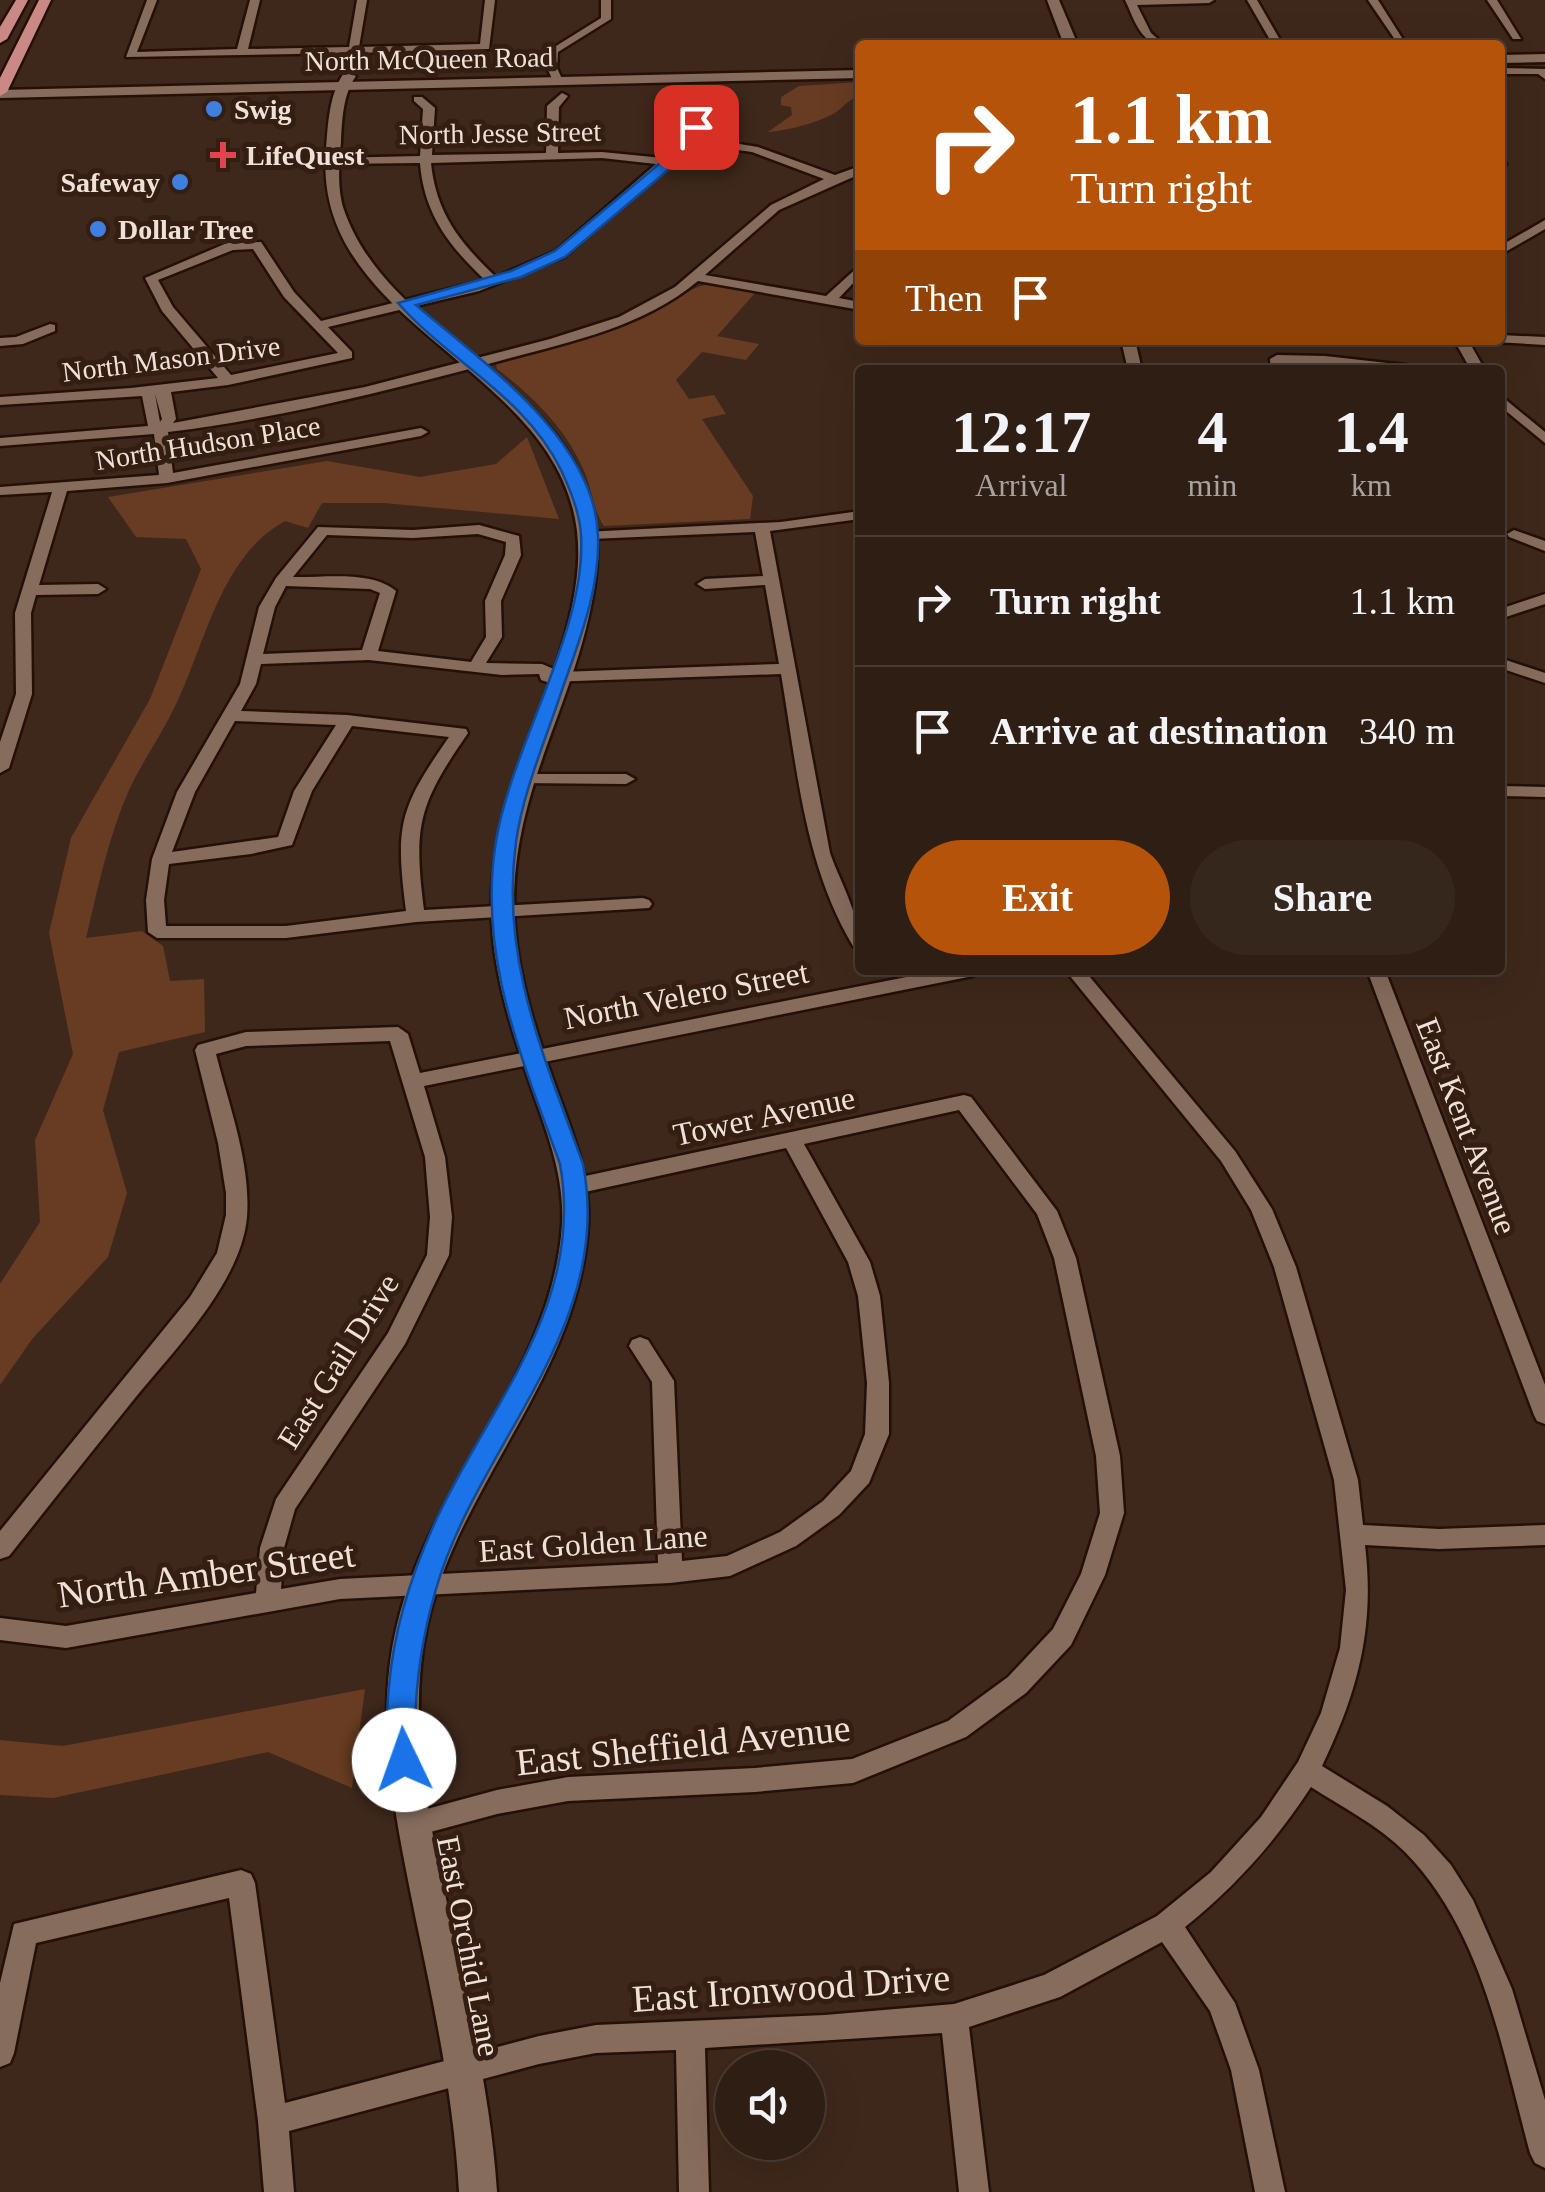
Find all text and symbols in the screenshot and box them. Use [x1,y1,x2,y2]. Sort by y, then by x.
street label: North McQueen Road [304,41,554,77]
icon: right [905,80,1035,210]
text: 1.1 km [1070,81,1272,158]
pin [654,85,739,170]
place label: Swig [234,94,292,125]
marker: Swig [203,98,225,120]
icon: arrive [669,100,724,155]
street label: North Jesse Street [399,116,602,150]
place label: LifeQuest [246,140,365,171]
marker: LifeQuest [210,142,236,168]
text: Turn right [1070,163,1252,213]
place label: Safeway [60,167,160,198]
marker: Safeway [169,171,191,193]
place label: Dollar Tree [118,214,254,245]
marker: Dollar Tree [87,218,109,240]
icon: arrive [1003,270,1058,325]
text: Then [905,277,983,319]
street label: North Mason Drive [60,330,282,388]
text: 12:17 [951,399,1091,465]
text: 4 [1197,399,1227,465]
text: 1.4 [1334,399,1409,465]
street label: North Hudson Place [93,410,323,476]
text: Arrival [975,467,1067,503]
text: min [1188,467,1237,503]
text: km [1351,467,1392,503]
icon: right [905,574,960,629]
text: Turn right [990,580,1161,622]
text: 1.1 km [1349,580,1455,622]
icon: arrive [905,704,960,759]
text: Arrive at destination [990,710,1328,752]
text: 340 m [1359,710,1455,752]
button: Exit [905,840,1170,955]
button: Share [1190,840,1455,955]
street label: North Velero Street [561,954,811,1036]
street label: East Kent Avenue [1409,1013,1525,1239]
street label: Tower Avenue [670,1079,858,1153]
street label: East Gail Drive [270,1267,406,1455]
street label: East Golden Lane [477,1517,709,1569]
street label: North Amber Street [55,1532,358,1616]
street label: East Sheffield Avenue [514,1707,852,1783]
position arrow [352,1708,456,1812]
street label: East Orchid Lane [430,1833,508,2059]
street label: East Ironwood Drive [631,1956,951,2020]
map controls [715,2050,825,2160]
button: sound [715,2050,825,2160]

